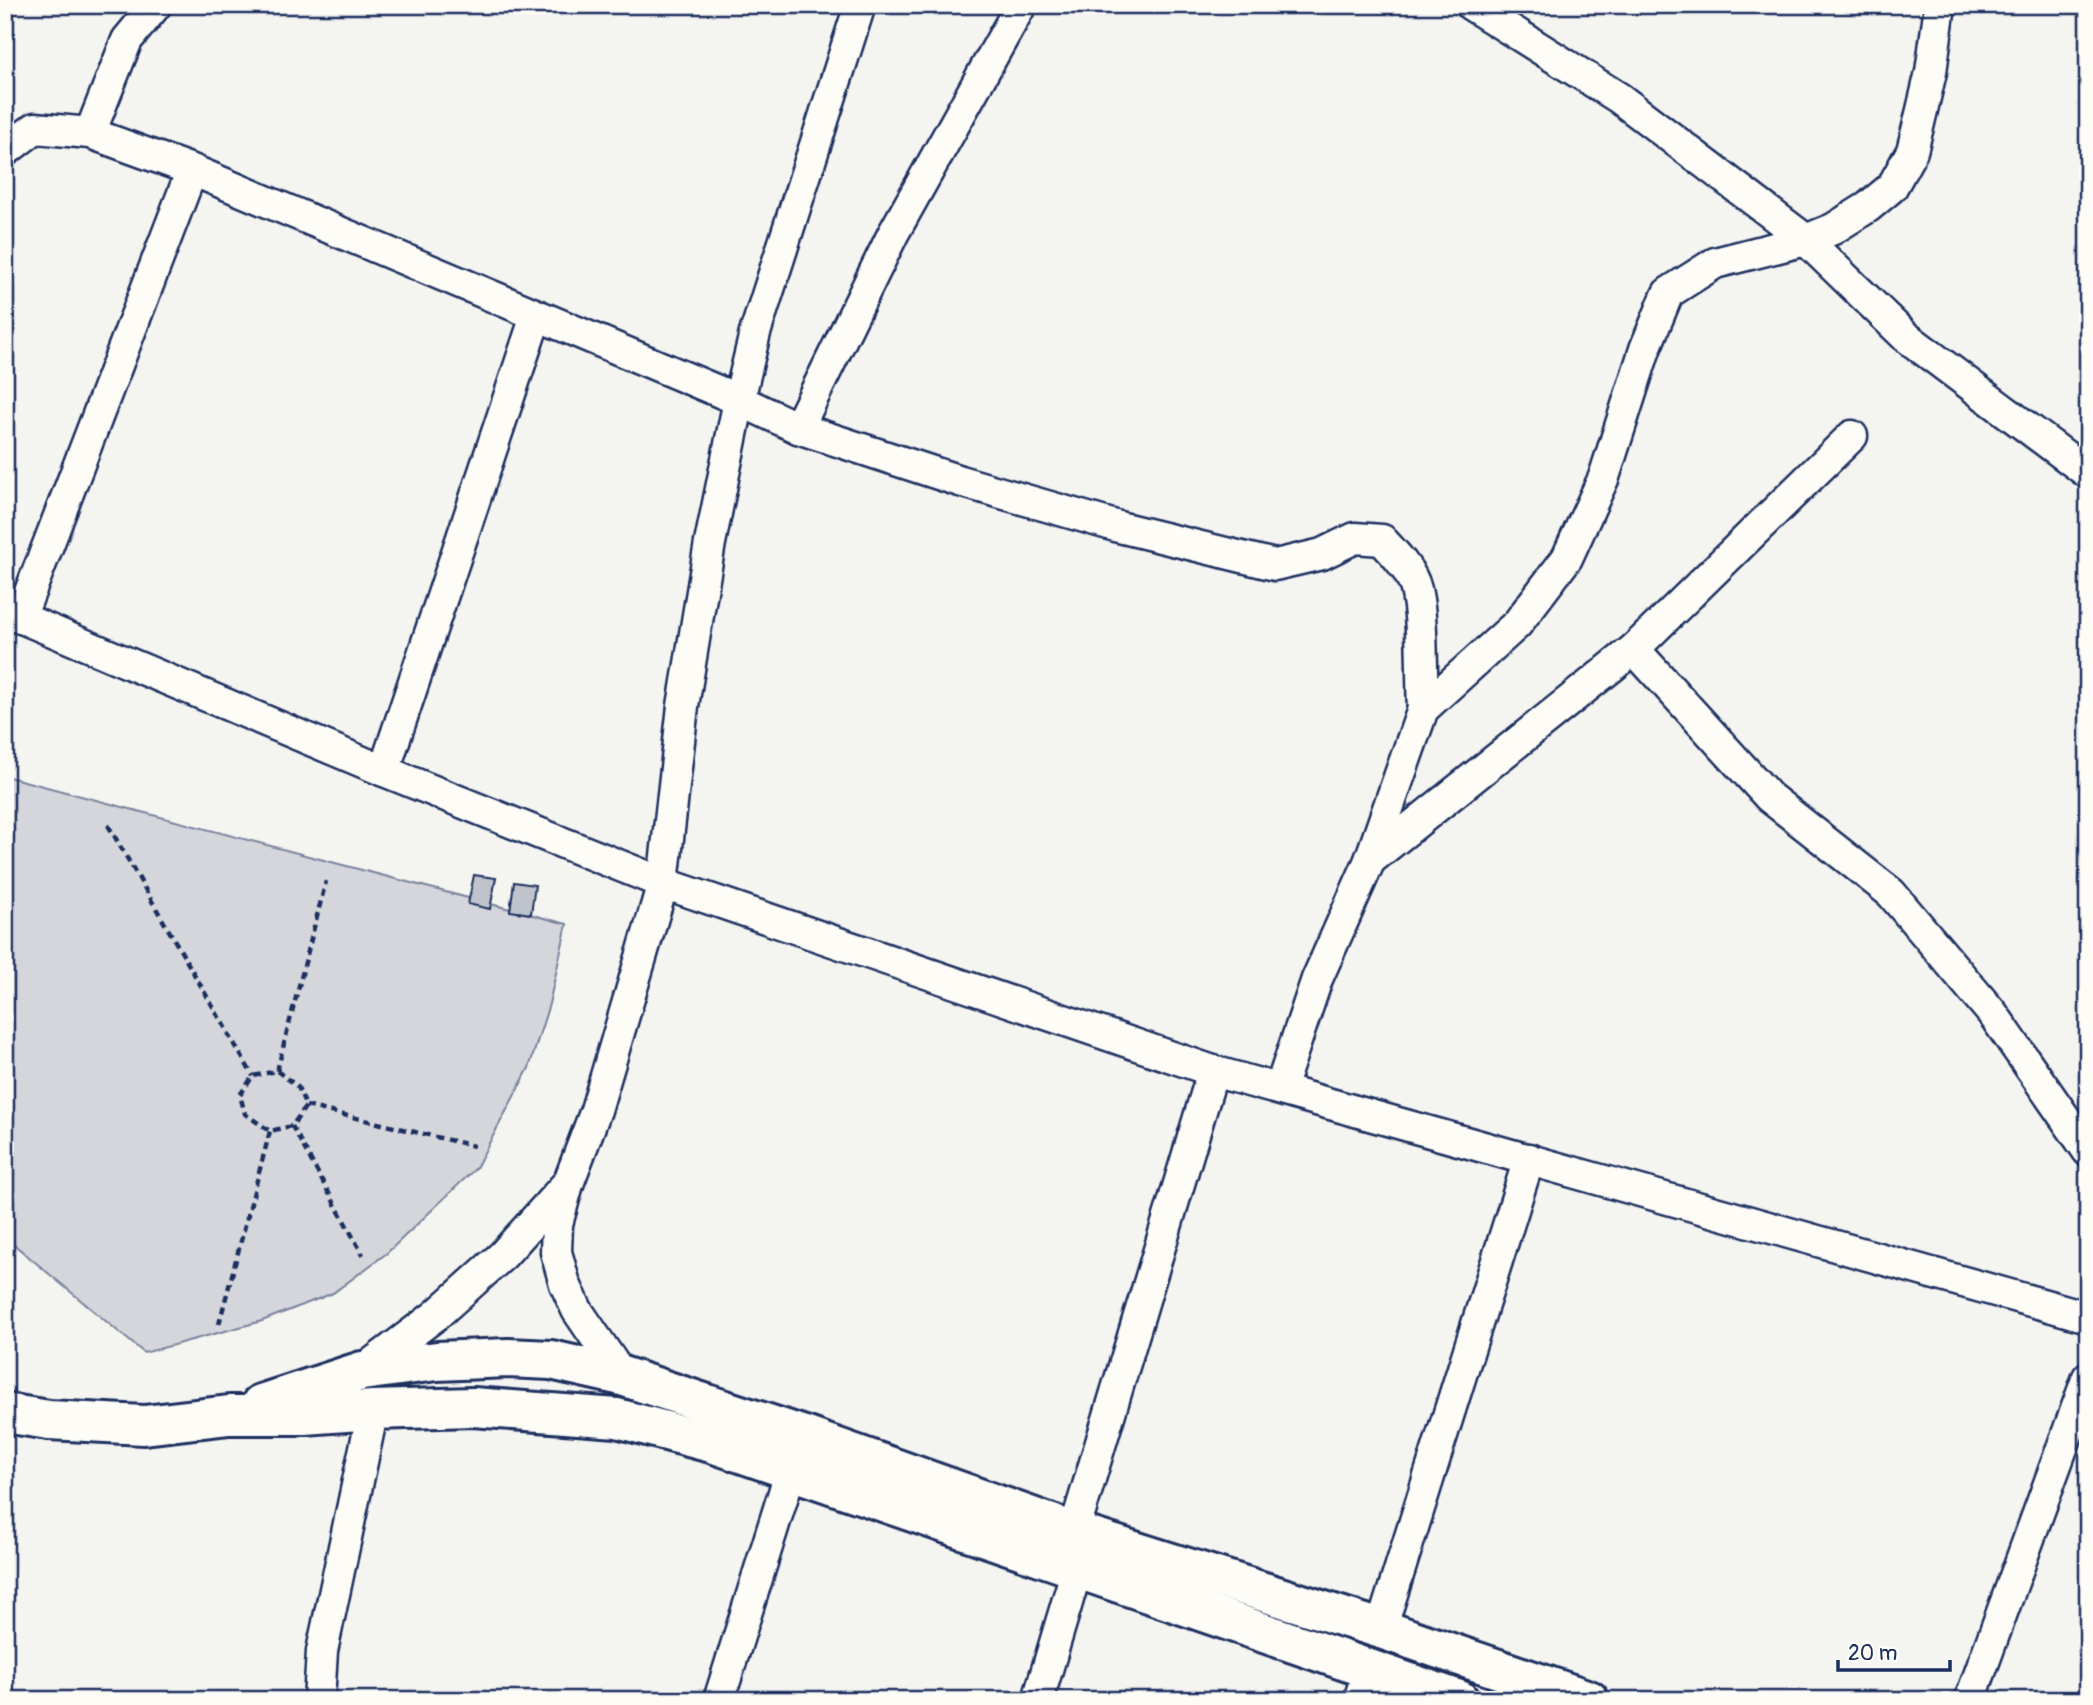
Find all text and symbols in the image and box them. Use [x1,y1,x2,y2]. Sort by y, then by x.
scale bar [1838,1628,1950,1672]
text: 20 m [1848,1640,1897,1667]

